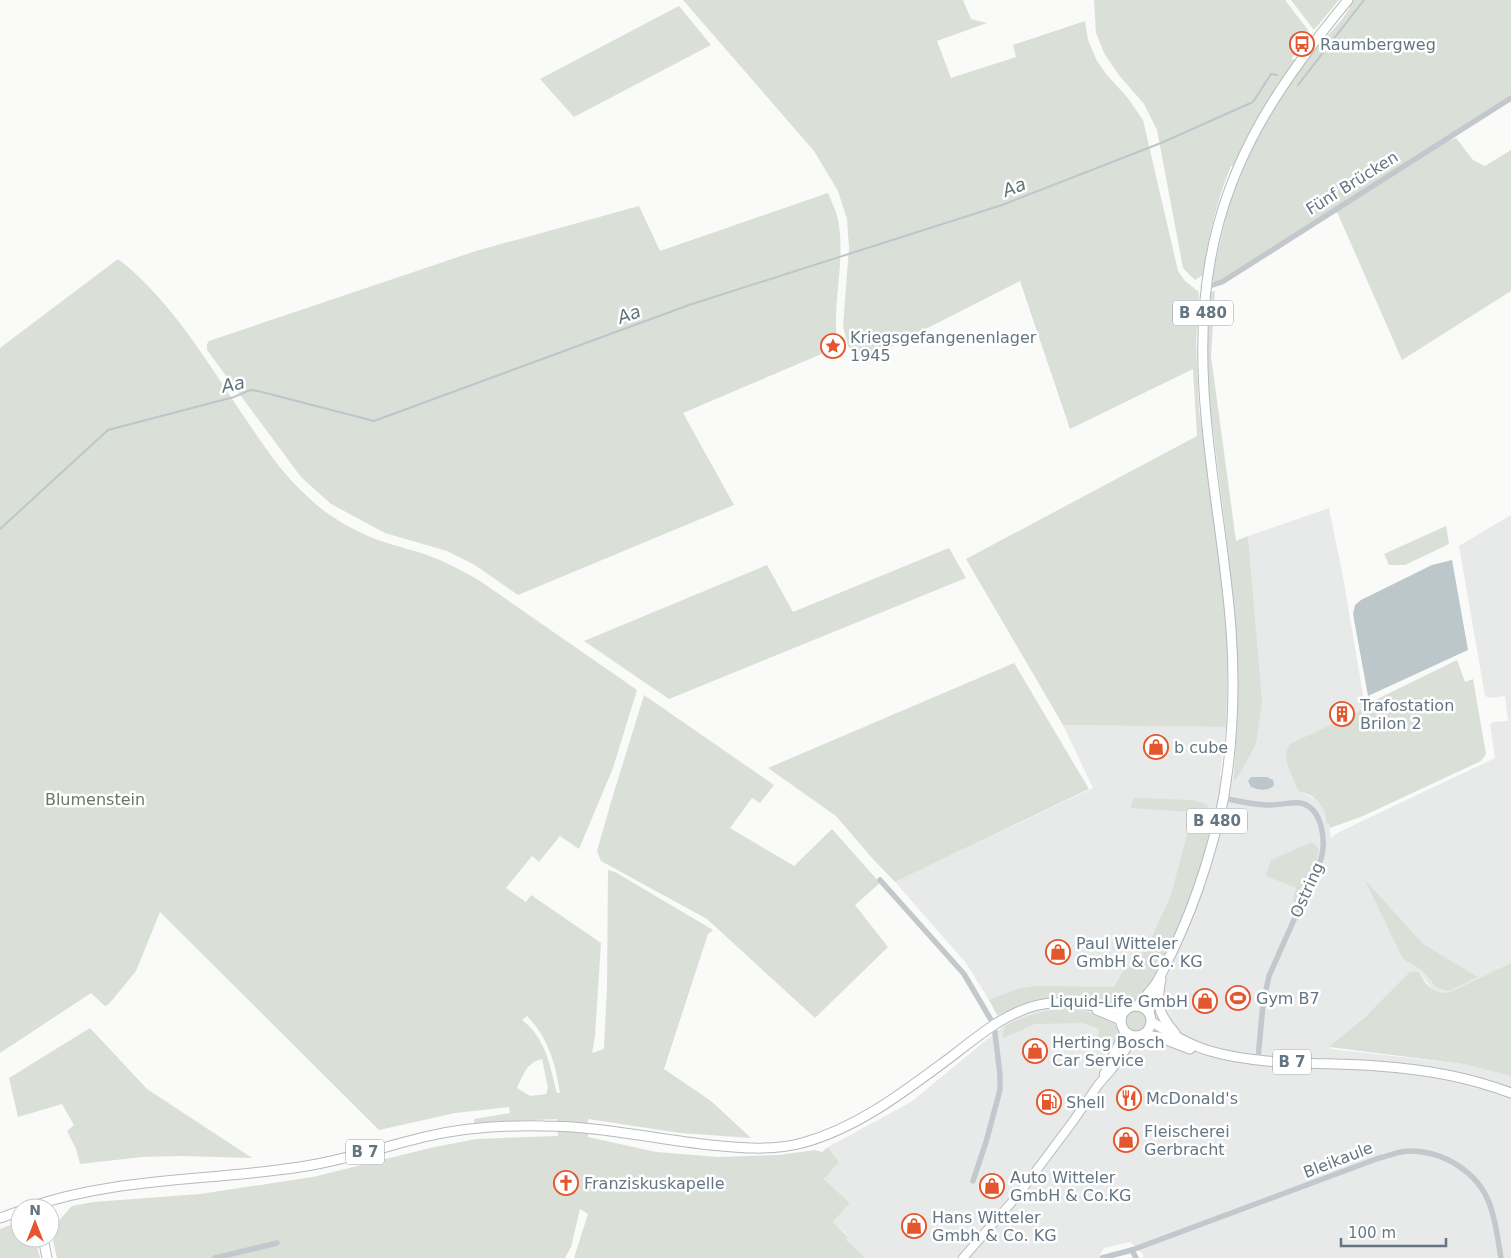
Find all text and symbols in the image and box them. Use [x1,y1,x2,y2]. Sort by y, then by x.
bus stop icon: Raumbergweg [1289,31,1315,57]
place label: Raumbergweg [1320,35,1436,54]
street label: Fünf Brücken [1303,147,1401,219]
water label: Aa [998,173,1029,201]
water label: Aa [614,300,644,328]
road number: B 480 [1173,300,1233,326]
place label: Kriegsgefangenenlager 1945 [850,328,1037,365]
place icon: Kriegsgefangenenlager 1945 [820,333,846,359]
water label: Aa [218,371,247,397]
place label: Trafostation Brilon 2 [1359,696,1454,733]
building icon: Trafostation Brilon 2 [1329,701,1355,727]
shop icon: b cube [1143,734,1169,760]
place label: b cube [1174,738,1228,757]
park label: Blumenstein [45,790,145,809]
road number: B 480 [1187,808,1247,834]
street label: Ostring [1286,859,1328,921]
place label: Paul Witteler GmbH & Co. KG [1076,934,1203,971]
shop icon: Paul Witteler GmbH & Co. KG [1045,939,1071,965]
sports icon: Gym B7 [1225,985,1251,1011]
shop icon: Liquid-Life GmbH [1192,988,1218,1014]
place label: Gym B7 [1256,989,1320,1008]
place label: Liquid-Life GmbH [1050,992,1188,1011]
place label: Herting Bosch Car Service [1052,1033,1165,1070]
shop icon: Herting Bosch Car Service [1022,1038,1048,1064]
road number: B 7 [1273,1050,1311,1074]
restaurant icon: McDonald's [1116,1085,1142,1111]
fuel station icon: Shell [1036,1089,1062,1115]
place label: McDonald's [1146,1089,1238,1108]
place label: Shell [1066,1093,1105,1112]
place label: Fleischerei Gerbracht [1144,1122,1230,1159]
shop icon: Fleischerei Gerbracht [1113,1127,1139,1153]
street label: Bleikaule [1301,1138,1375,1182]
road number: B 7 [346,1140,384,1164]
place label: Auto Witteler GmbH & Co.KG [1010,1168,1131,1205]
church icon: Franziskuskapelle [553,1170,579,1196]
shop icon: Auto Witteler GmbH & Co.KG [979,1173,1005,1199]
place label: Franziskuskapelle [584,1174,725,1193]
north arrow [10,1198,60,1248]
text: N [29,1202,41,1218]
place label: Hans Witteler Gmbh & Co. KG [932,1208,1057,1245]
shop icon: Hans Witteler Gmbh & Co. KG [901,1213,927,1239]
scale bar [1341,1216,1446,1248]
text: 100 m [1348,1224,1396,1242]

